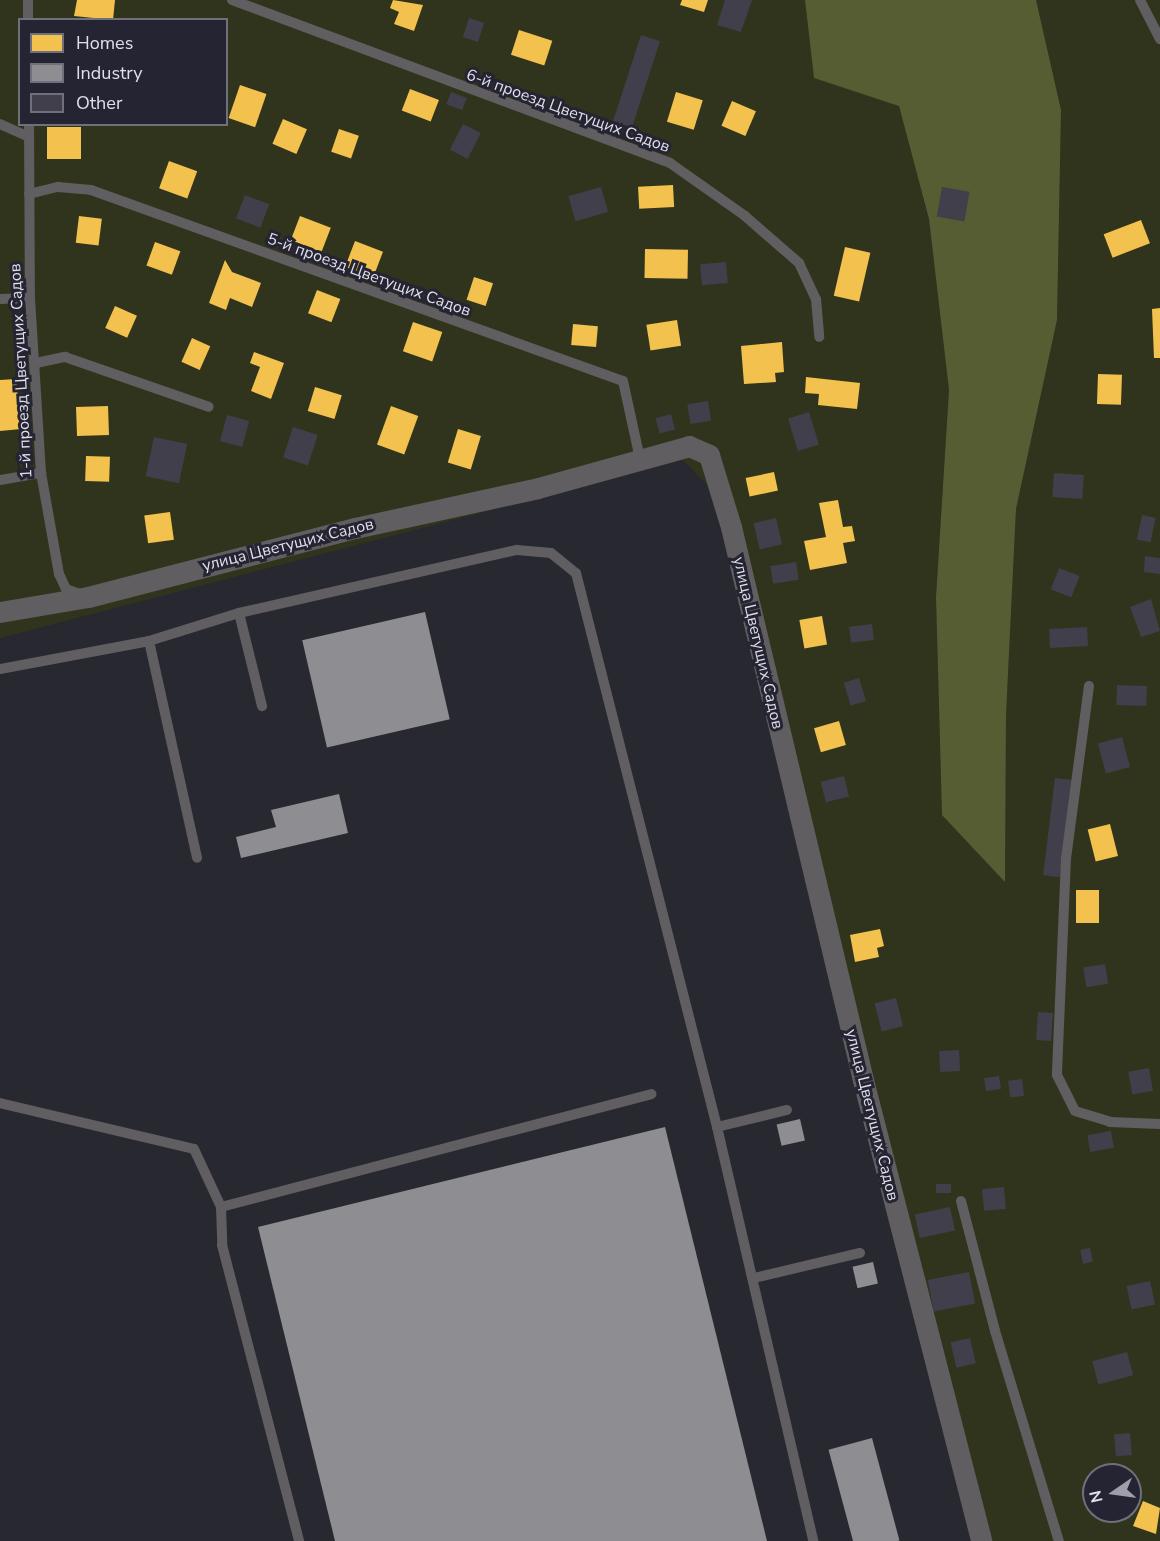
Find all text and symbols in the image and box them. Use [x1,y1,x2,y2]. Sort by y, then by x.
legend [18,18,228,126]
text: Homes [76,31,133,55]
text: Industry [76,61,143,85]
street label: 6-й проезд Цветущих Садов [464,65,672,157]
text: Other [76,91,122,115]
street label: 5-й проезд Цветущих Садов [265,229,473,321]
street label: 1-й проезд Цветущих Садов [6,263,36,479]
street label: улица Цветущих Садов [200,514,376,576]
street label: улица Цветущих Садов [729,555,787,731]
street label: улица Цветущих Садов [841,1027,903,1203]
north arrow [1082,1463,1142,1523]
text: N [1084,1488,1108,1505]

